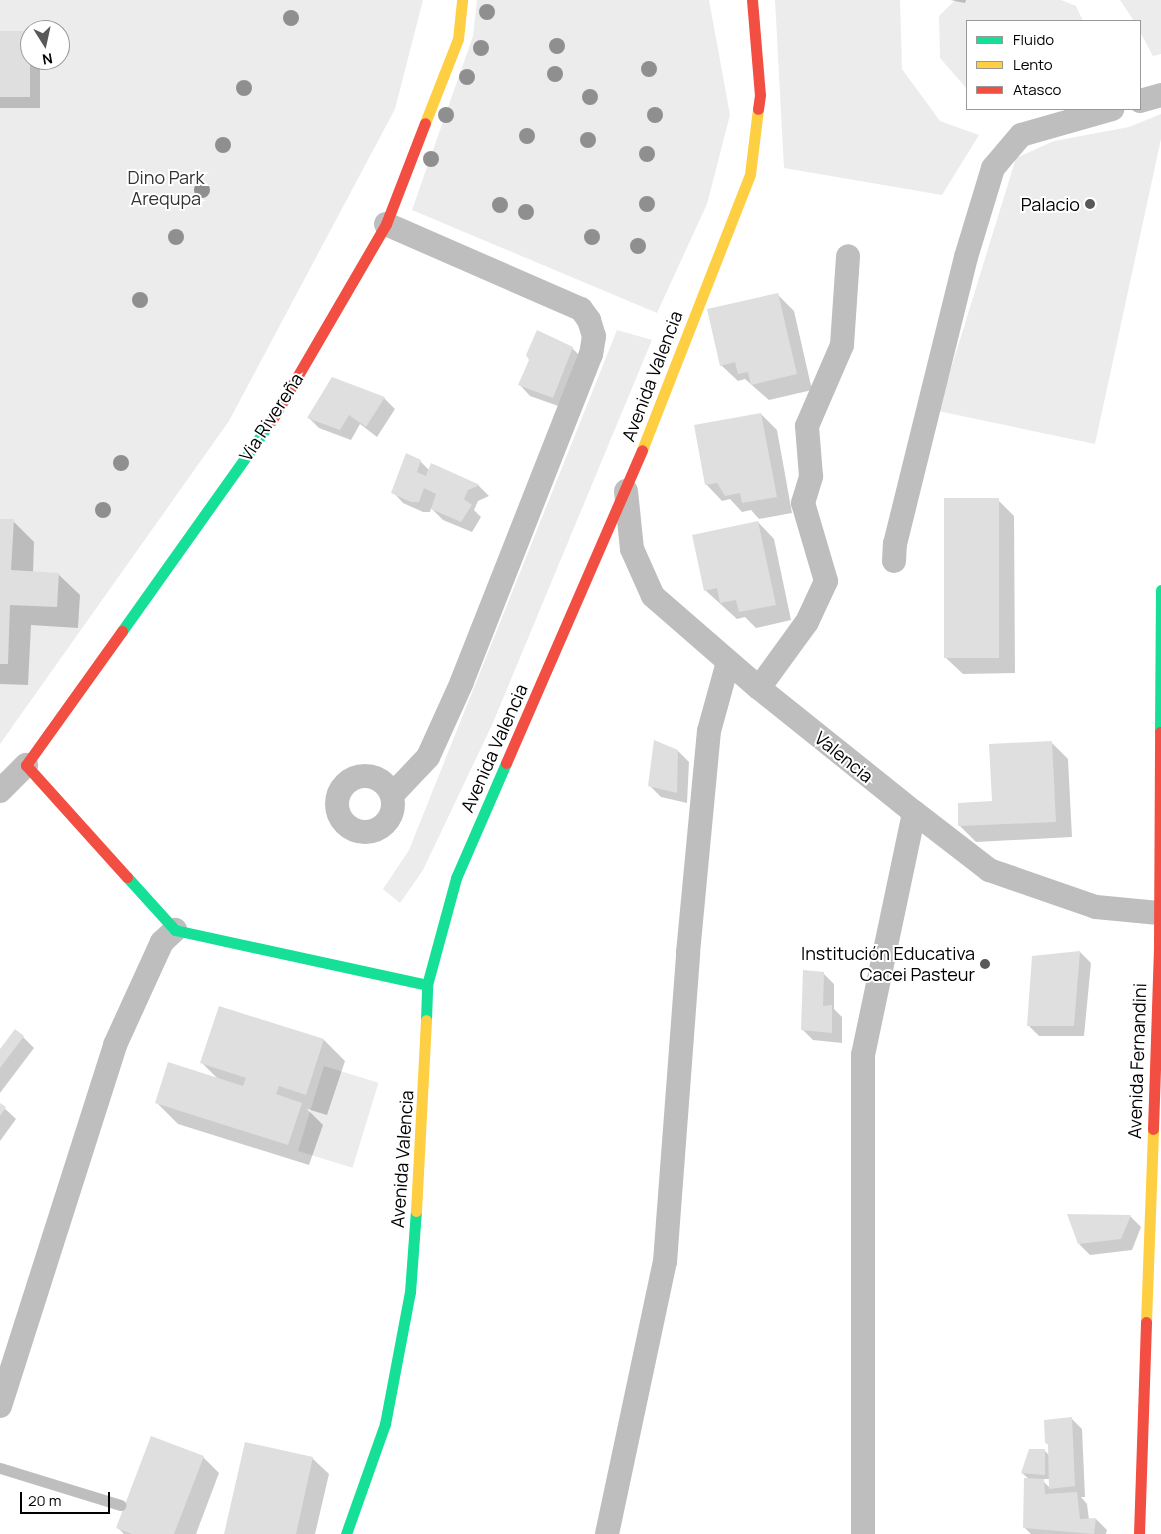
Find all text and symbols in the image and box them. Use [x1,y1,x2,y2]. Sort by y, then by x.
north arrow [20,20,70,70]
legend [966,20,1141,110]
text: Fluido [1013,29,1054,50]
text: N [41,49,54,70]
text: Lento [1013,54,1053,75]
text: Atasco [1013,79,1061,100]
park label: Dino Park Arequpa [127,167,205,210]
place label: Palacio [1021,193,1080,215]
marker: Palacio [1084,198,1096,210]
street label: Avenida Valencia [617,308,687,444]
street label: Via Rivereña [235,369,307,465]
street label: Avenida Valencia [456,681,532,815]
street label: Valencia [810,727,878,787]
place label: Institución Educativa Cacei Pasteur [801,943,975,986]
marker: Institución Educativa Cacei Pasteur [979,958,991,970]
street label: Avenida Fernandini [1123,983,1151,1139]
street label: Avenida Valencia [386,1089,418,1229]
scale bar [22,1482,112,1514]
text: 20 m [28,1490,61,1511]

